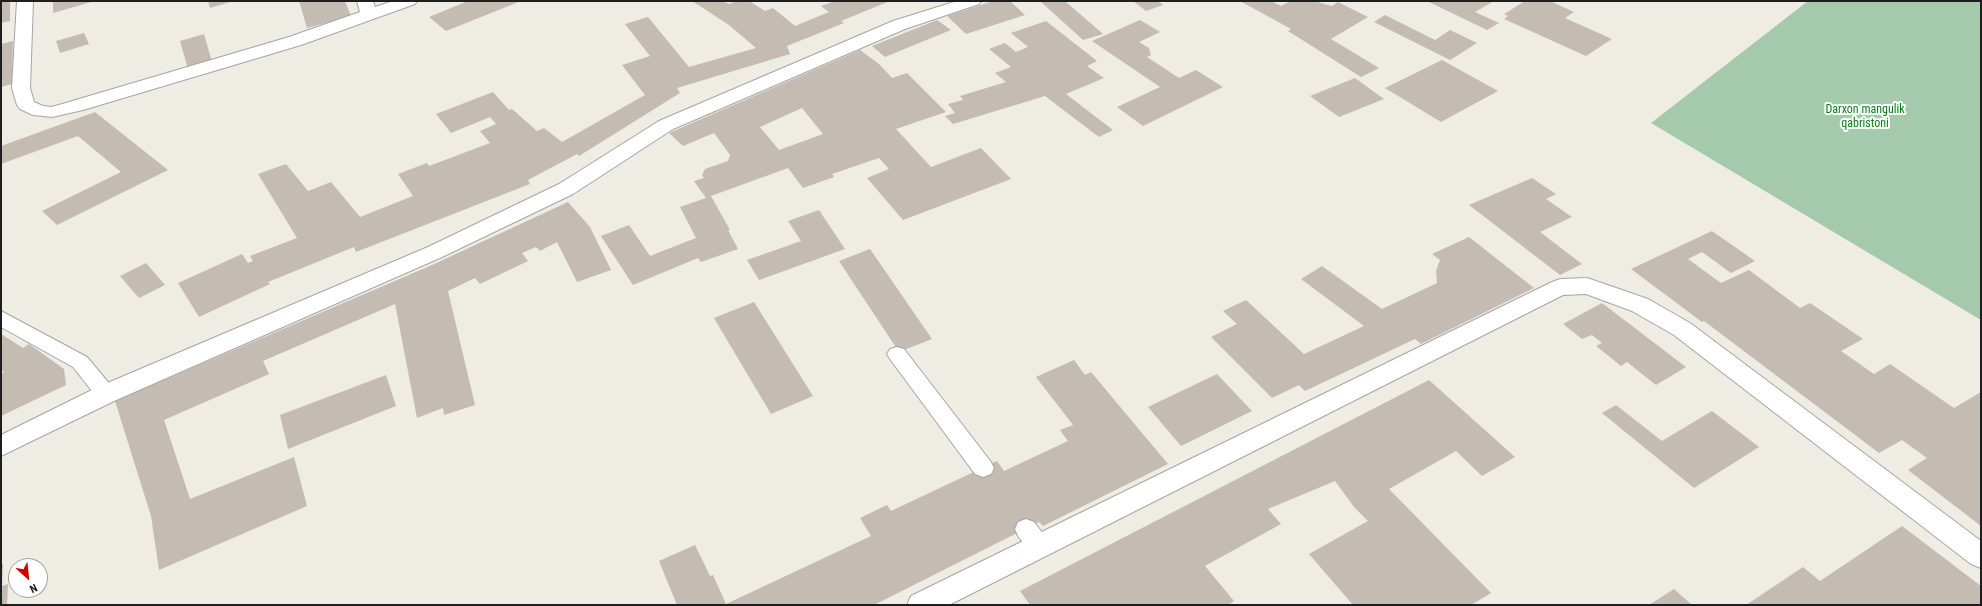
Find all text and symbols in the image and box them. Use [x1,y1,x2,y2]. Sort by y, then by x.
park label: Darxon mangulik qabristoni [1825,103,1905,131]
north arrow [8,558,48,598]
text: N [27,581,39,596]

